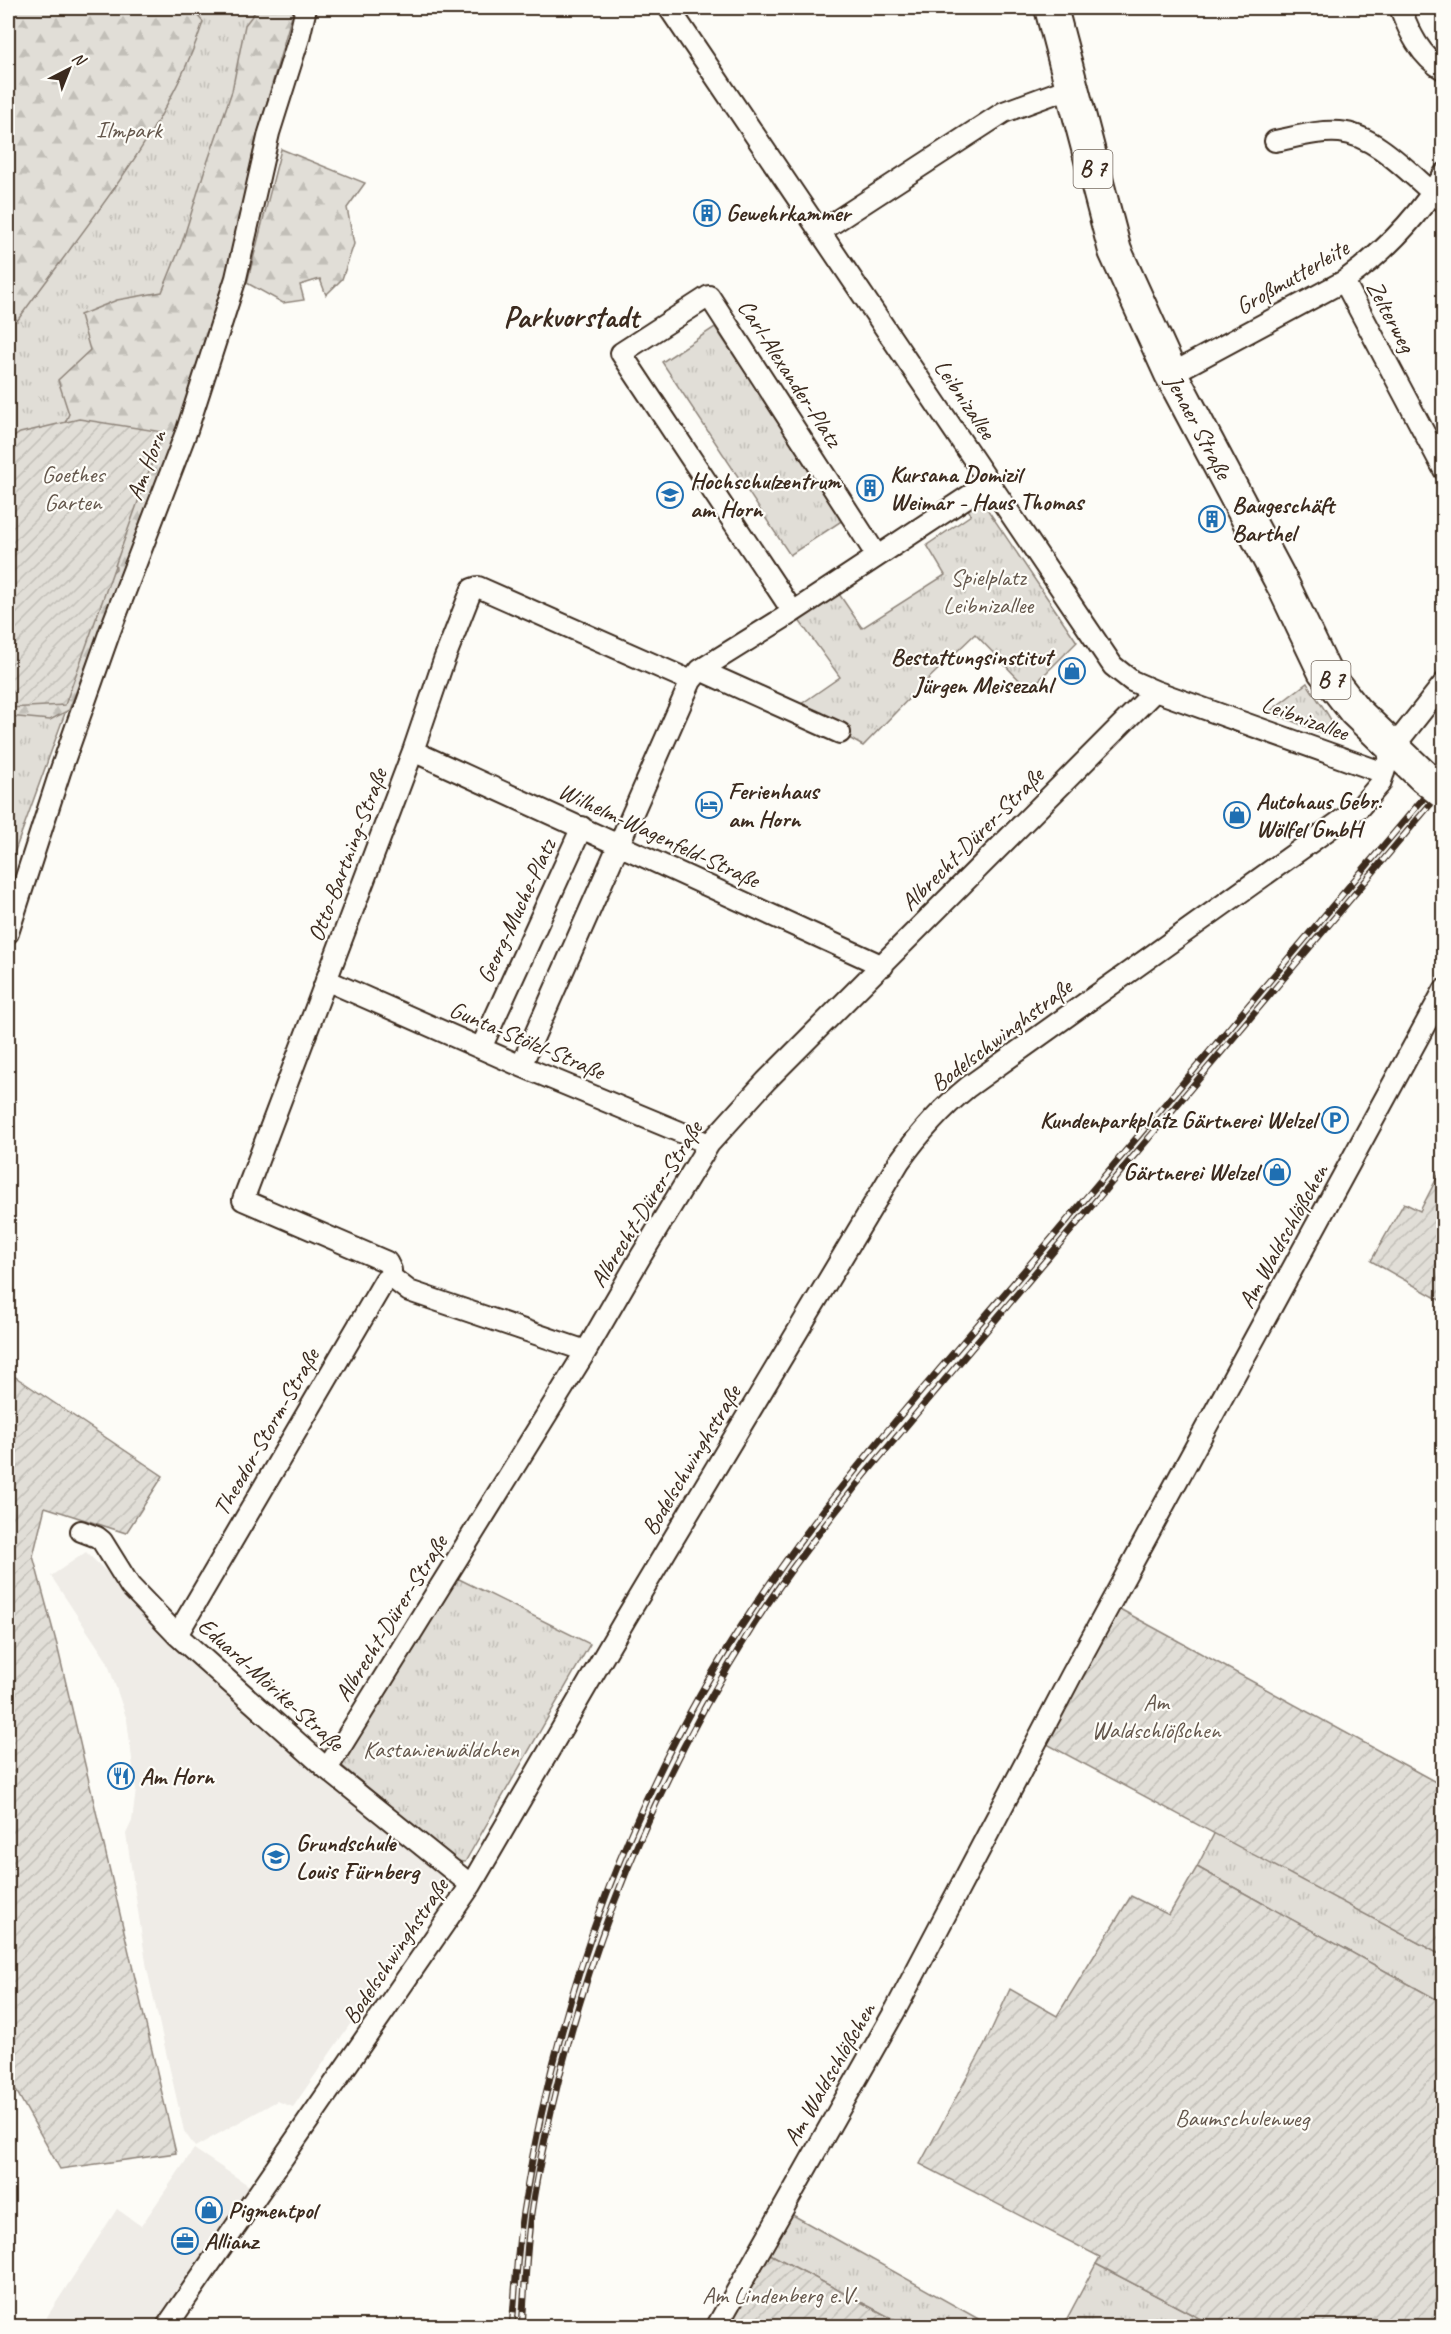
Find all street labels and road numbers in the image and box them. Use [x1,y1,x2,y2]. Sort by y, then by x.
road number: B 7 [1074,150,1112,188]
street label: Großmutterleite [1230,232,1356,321]
street label: Zelterweg [1360,275,1423,359]
street label: Carl-Alexander-Platz [731,294,850,454]
street label: Leibnizallee [927,353,1004,447]
street label: Jenaer Straße [1159,369,1240,486]
street label: Am Horn [119,425,173,504]
road number: B 7 [1312,661,1350,699]
street label: Leibnizallee [1258,689,1354,748]
street label: Albrecht-Dürer-Straße [894,760,1051,917]
street label: Otto-Bartning-Straße [300,762,395,946]
street label: Wilhelm-Wagenfeld-Straße [554,775,766,896]
street label: Georg-Muche-Platz [470,833,563,988]
street label: Bodelschwinghstraße [924,971,1079,1098]
street label: Gunta-Stölzl-Straße [445,994,611,1087]
street label: Albrecht-Dürer-Straße [583,1113,710,1293]
street label: Am Waldschlößchen [1231,1158,1336,1313]
street label: Theodor-Storm-Straße [206,1341,327,1521]
street label: Bodelschwinghstraße [634,1378,749,1540]
street label: Albrecht-Dürer-Straße [328,1527,455,1707]
street label: Eduard-Mörike-Straße [192,1611,352,1759]
street label: Bodelschwinghstraße [335,1871,456,2030]
street label: Am Waldschlößchen [776,1996,883,2151]

